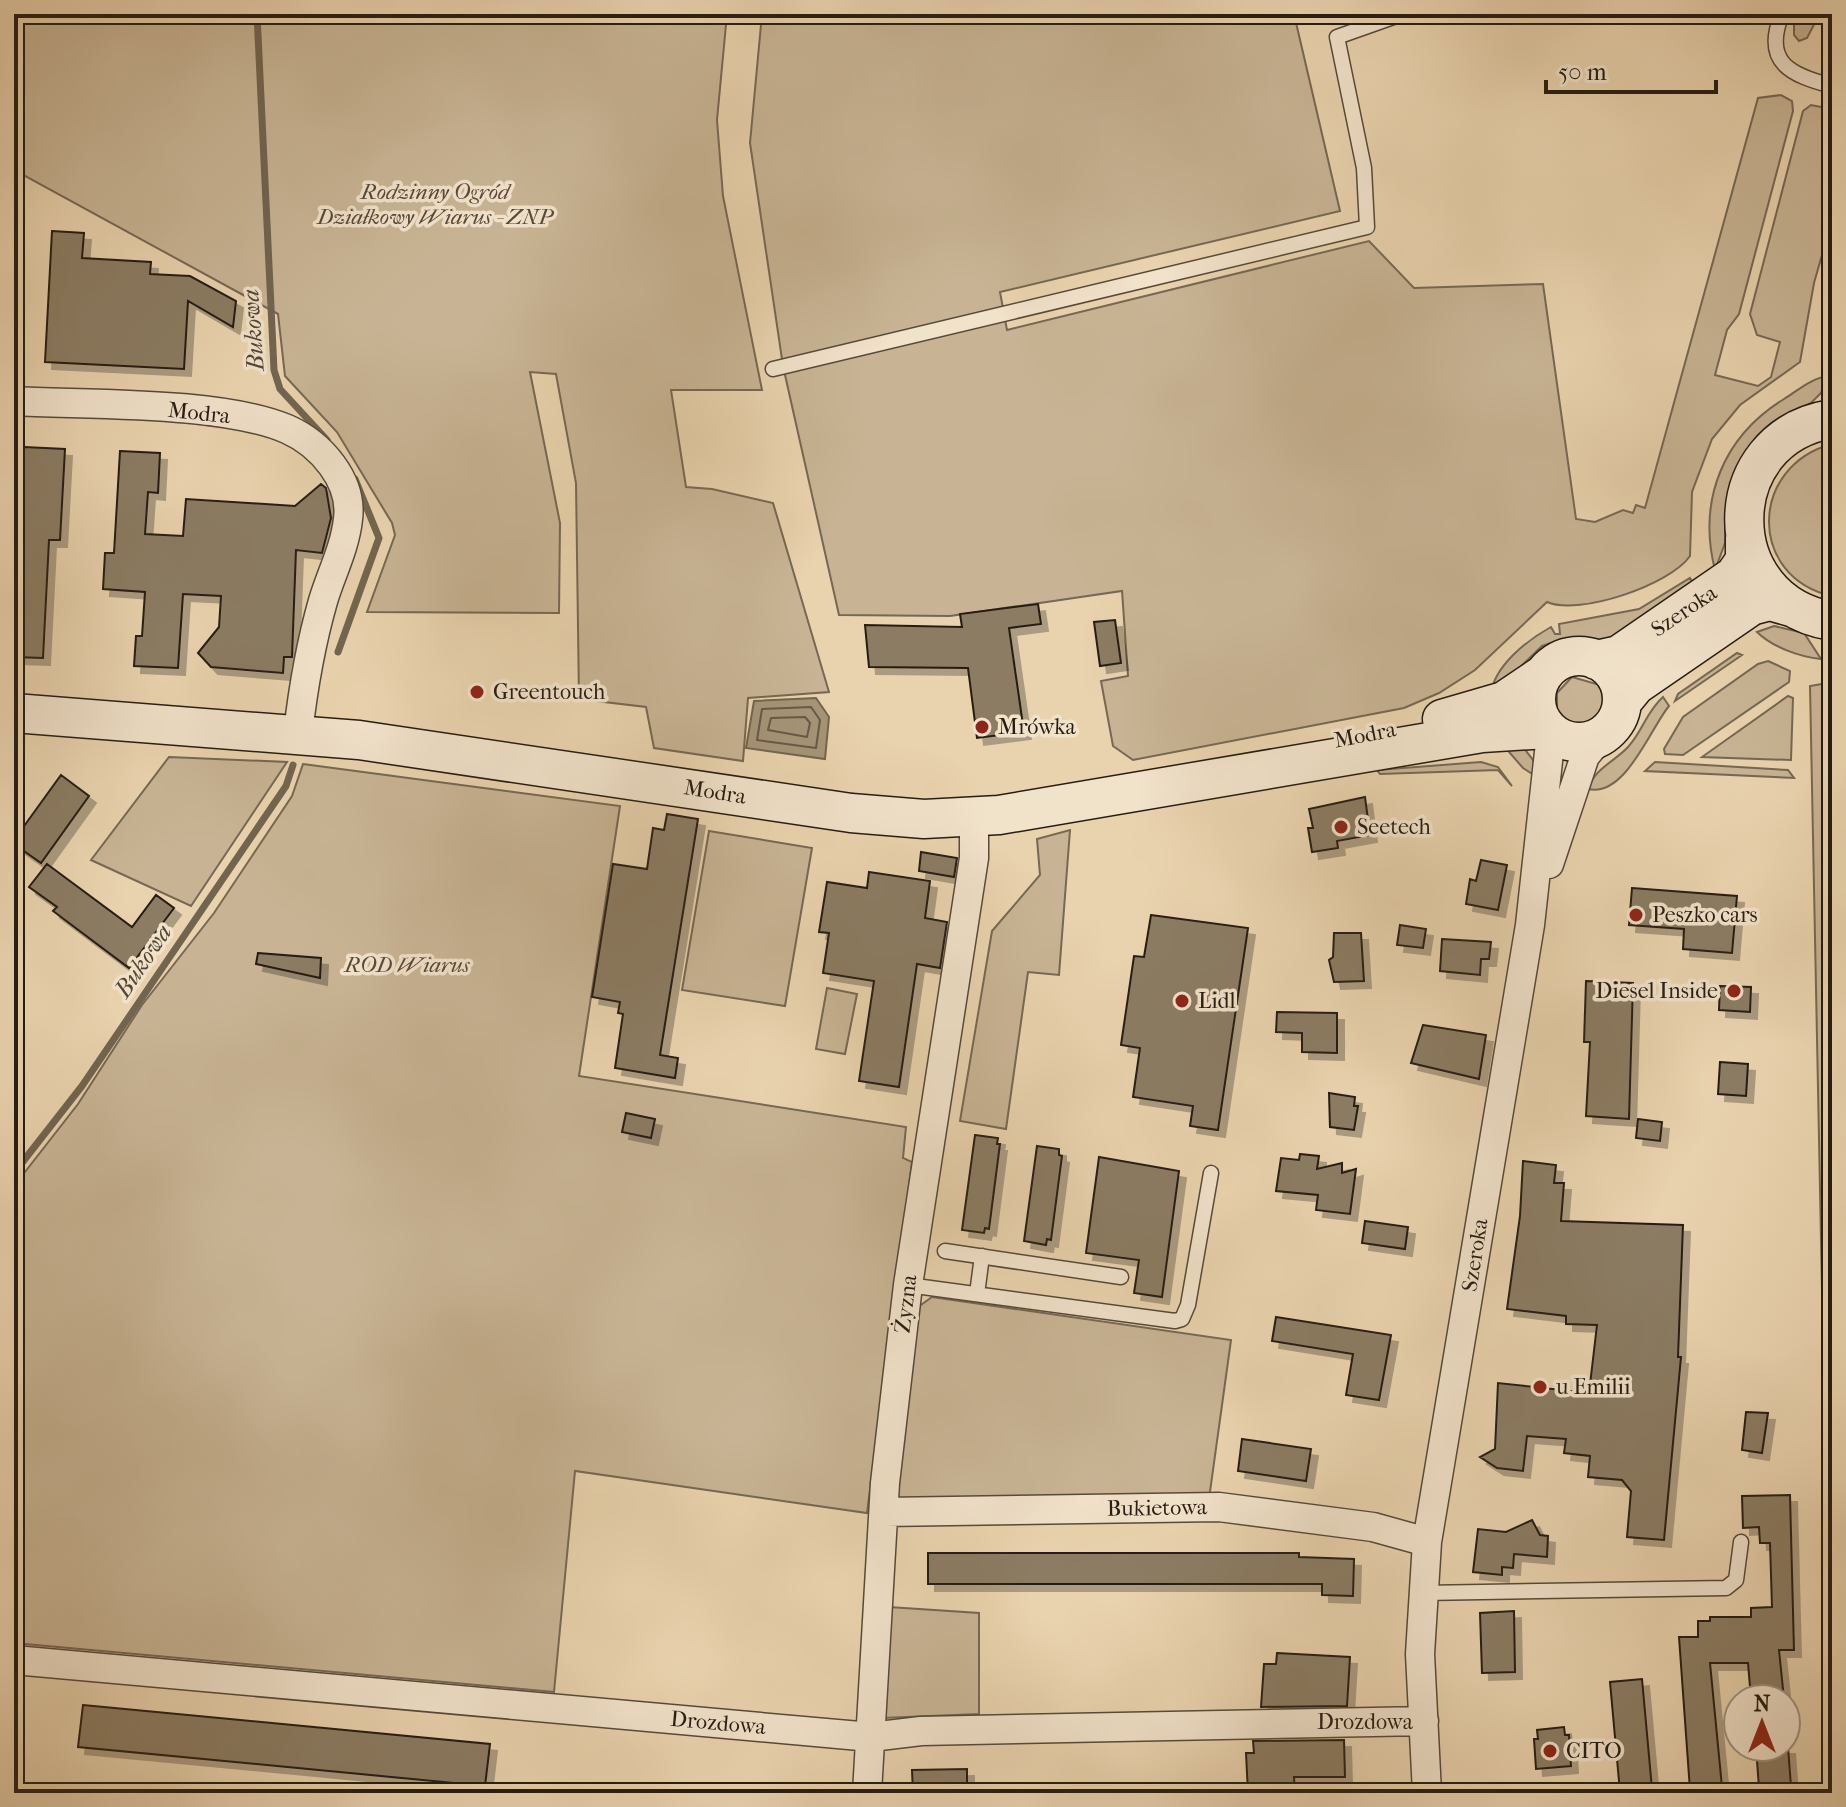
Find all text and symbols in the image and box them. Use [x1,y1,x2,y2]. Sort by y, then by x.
scale bar [1546,44,1716,94]
text: 50 m [1558,58,1607,86]
park label: Rodzinny Ogród Działkowy Wiarus - ZNP [315,179,554,230]
water label: Bukowa [236,288,270,374]
street label: Modra [167,397,232,429]
street label: Szeroka [1646,579,1722,642]
place label: Greentouch [493,679,606,705]
marker: Greentouch [468,683,486,701]
place label: Mrówka [998,714,1076,740]
street label: Modra [1332,716,1399,754]
marker: Mrówka [973,718,991,736]
street label: Modra [682,774,749,810]
place label: Seetech [1357,814,1431,840]
marker: Seetech [1332,818,1350,836]
place label: Peszko cars [1652,902,1758,928]
marker: Peszko cars [1627,906,1645,924]
water label: Bukowa [107,919,177,1004]
park label: ROD Wiarus [342,952,471,978]
place label: Diesel Inside [1596,978,1718,1004]
marker: Diesel Inside [1725,982,1743,1000]
place label: Lidl [1198,988,1236,1014]
marker: Lidl [1173,992,1191,1010]
street label: Szeroka [1456,1216,1494,1293]
street label: Żyzna [889,1272,923,1335]
place label: u Emilii [1555,1374,1631,1400]
marker: u Emilii [1531,1378,1549,1396]
street label: Bukietowa [1107,1494,1208,1522]
north arrow [1722,1683,1802,1763]
text: N [1754,1691,1771,1717]
street label: Drozdowa [669,1706,768,1740]
street label: Drozdowa [1317,1709,1414,1735]
place label: CITO [1566,1738,1622,1764]
marker: CITO [1541,1742,1559,1760]

